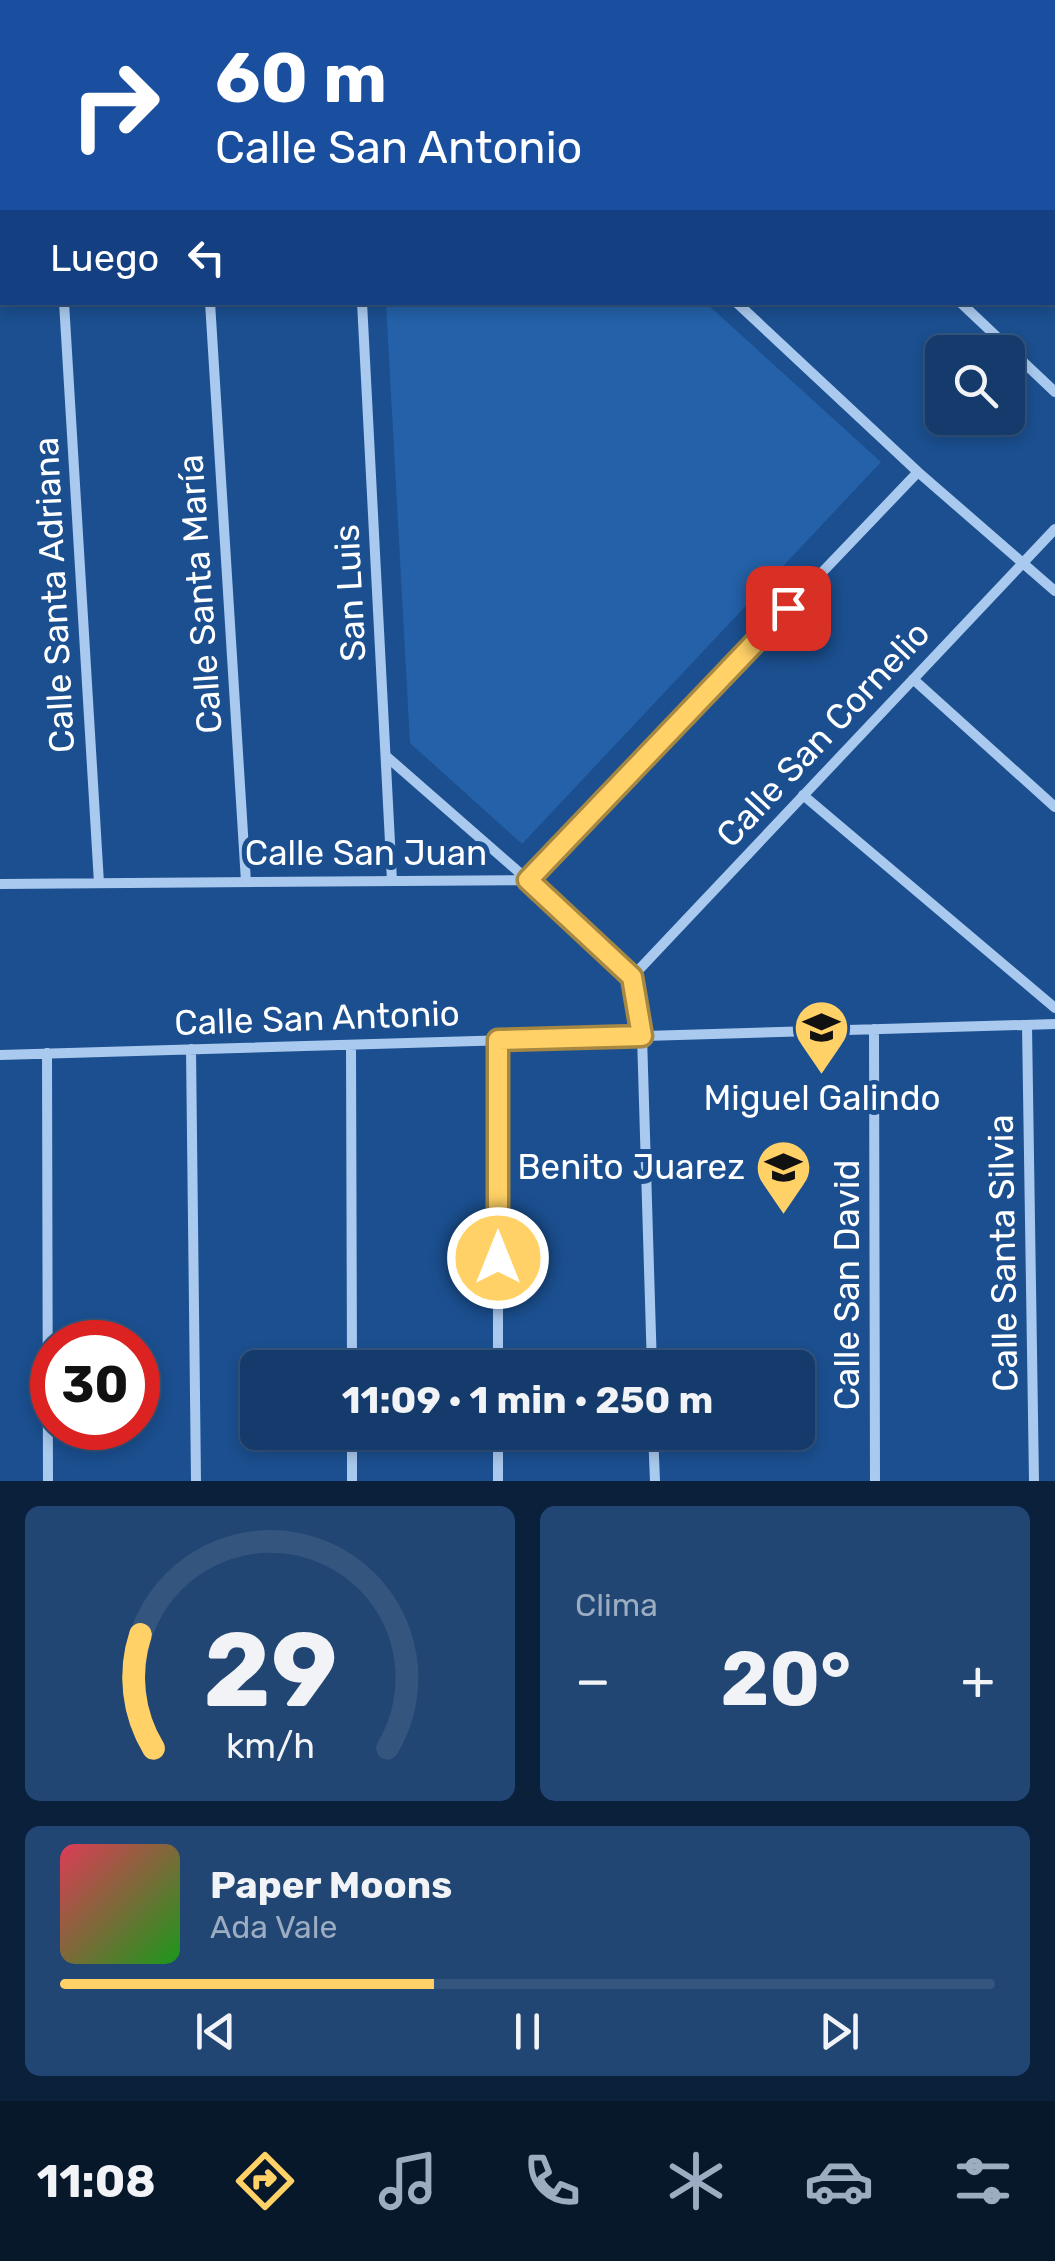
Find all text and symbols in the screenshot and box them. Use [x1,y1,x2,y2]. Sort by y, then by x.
text: 60 m [215,37,387,120]
icon: right [50,40,180,170]
text: Calle San Antonio [215,121,582,174]
icon: left [179,230,234,285]
text: Luego [50,235,159,281]
map controls [925,335,1025,435]
button: search [925,335,1025,435]
street label: Calle Santa Adriana [25,436,83,754]
street label: Calle Santa María [169,453,231,735]
street label: San Luis [325,523,375,663]
pin [746,566,831,651]
icon: arrive [761,581,816,636]
street label: Calle San Cornelio [708,612,938,856]
street label: Calle San Juan [245,832,487,874]
street label: Calle San Antonio [173,992,461,1044]
school or university icon: Miguel Galindo [792,997,852,1076]
place label: Miguel Galindo [703,1077,941,1119]
street label: Calle Santa Silvia [980,1114,1026,1392]
school or university icon: Benito Juarez [754,1137,814,1216]
place label: Benito Juarez [517,1146,745,1188]
street label: Calle San David [826,1160,868,1410]
position arrow [446,1206,550,1310]
speed limit sign: 30 [30,1320,160,1450]
text: 11:09 · 1 min · 250 m [342,1377,713,1423]
text: Clima [575,1586,658,1624]
text: 29 [203,1609,337,1732]
text: 20° [720,1635,851,1724]
text: − [575,1648,611,1713]
text: + [961,1648,995,1713]
text: km/h [225,1725,315,1767]
text: Paper Moons [210,1862,452,1908]
text: Ada Vale [210,1908,337,1946]
icon: previous [188,2004,243,2059]
icon: pause [500,2004,555,2059]
icon: next [812,2004,867,2059]
icon: directions [230,2146,300,2216]
icon: music [373,2146,443,2216]
icon: phone [517,2146,587,2216]
icon: climate [661,2146,731,2216]
icon: car [804,2146,874,2216]
icon: filters [948,2146,1018,2216]
text: 11:08 [37,2155,156,2208]

